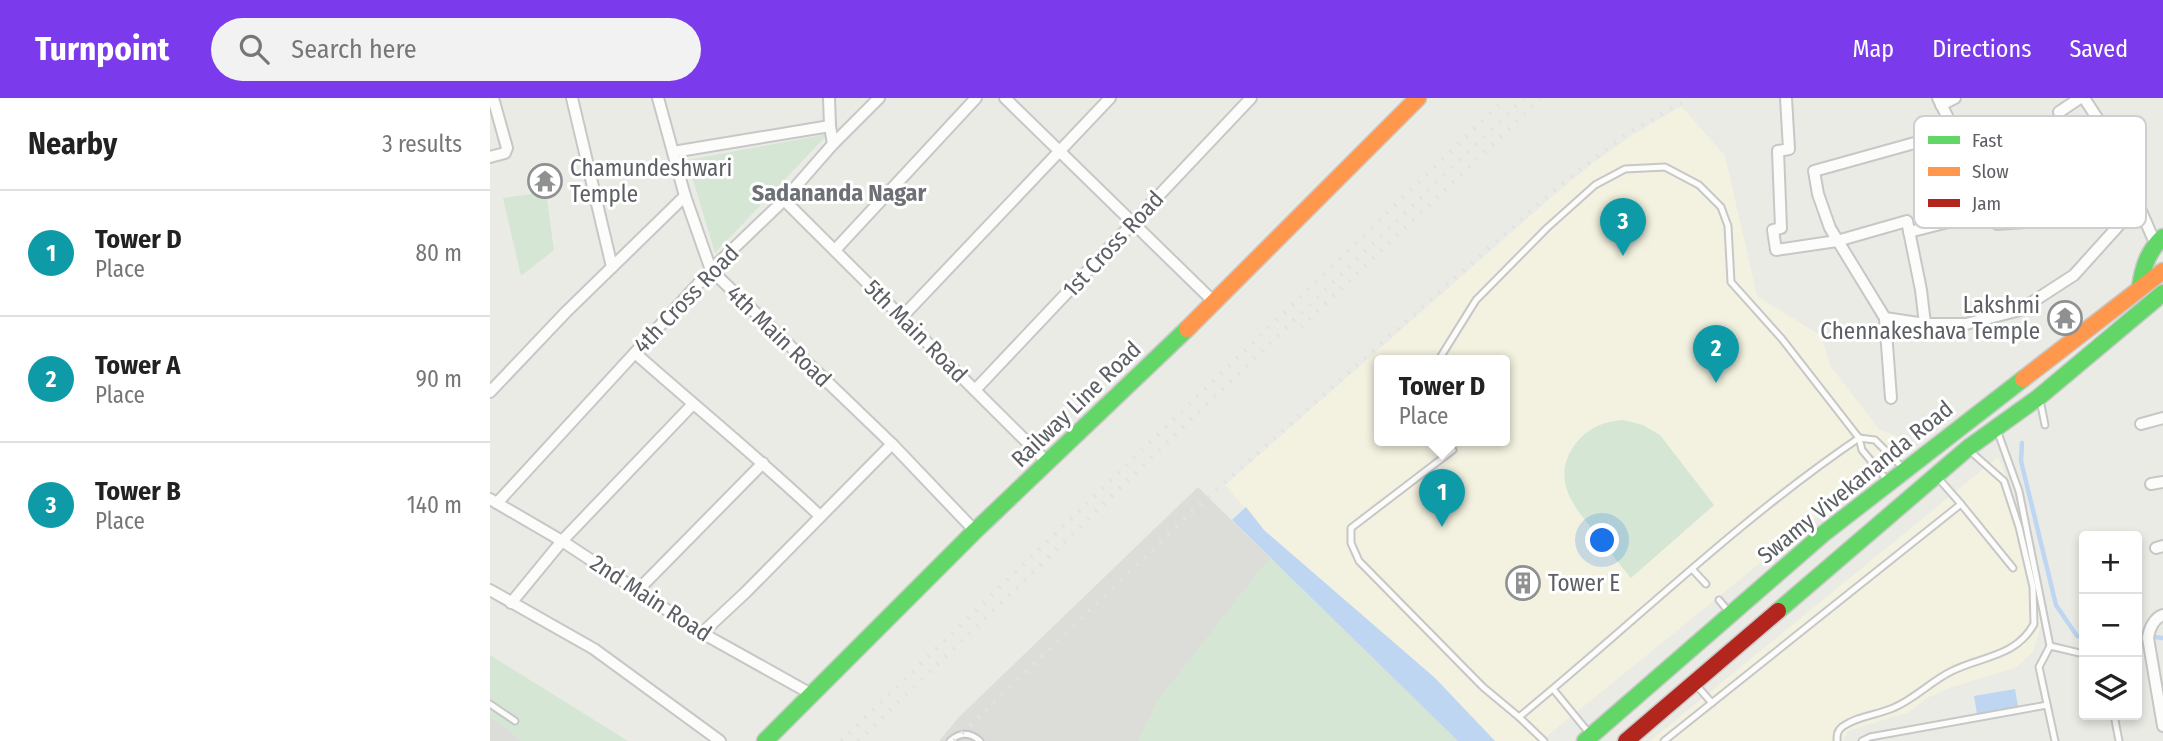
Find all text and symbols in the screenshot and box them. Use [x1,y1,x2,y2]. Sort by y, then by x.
search box [211,18,701,81]
text: Turnpoint [35,29,169,69]
icon: search [235,30,273,68]
text: Search here [291,34,417,65]
text: Map [1853,35,1894,63]
text: Directions [1932,35,2031,63]
text: Saved [2069,35,2128,63]
legend [1914,116,2146,228]
text: Nearby [28,126,117,162]
text: Fast [1972,129,2003,152]
text: 3 results [382,130,462,158]
place label: Chamundeshwari Temple [570,154,732,208]
text: Slow [1972,160,2009,183]
temple icon: Chamundeshwari Temple [526,162,564,200]
district label: Sadananda Nagar [752,179,927,207]
street label: 1st Cross Road [1057,185,1169,303]
text: Jam [1972,192,2001,215]
pin: 3 [1600,198,1646,256]
text: Tower D [95,224,182,255]
text: 1 [46,239,56,267]
text: 80 m [415,239,462,267]
street label: 4th Cross Road [627,239,745,359]
text: Place [95,255,145,283]
street label: 5th Main Road [859,274,973,388]
street label: 4th Main Road [721,279,837,393]
place label: Lakshmi Chennakeshava Temple [1820,291,2040,345]
temple icon: Lakshmi Chennakeshava Temple [2046,299,2084,337]
pin: 2 [1693,325,1739,383]
street label: Railway Line Road [1005,335,1147,473]
text: Tower A [95,350,180,381]
popup [1374,355,1510,446]
text: 2 [46,365,56,393]
text: 90 m [416,365,462,393]
text: Tower D [1399,371,1485,402]
text: Place [95,381,145,409]
street label: Swamy Vivekananda Road [1752,395,1958,569]
text: Place [1399,402,1448,430]
pin: 1 [1419,469,1465,527]
text: Tower B [95,476,181,507]
text: 3 [46,491,56,519]
text: 140 m [407,491,462,519]
text: Place [95,507,145,535]
your location [1585,523,1619,557]
map controls [2079,531,2142,720]
button: + [2079,531,2142,594]
street label: 2nd Main Road [585,549,717,647]
building icon: Tower E [1504,564,1542,602]
place label: Tower E [1548,569,1620,597]
button: − [2079,594,2142,657]
button: layers [2079,657,2142,720]

